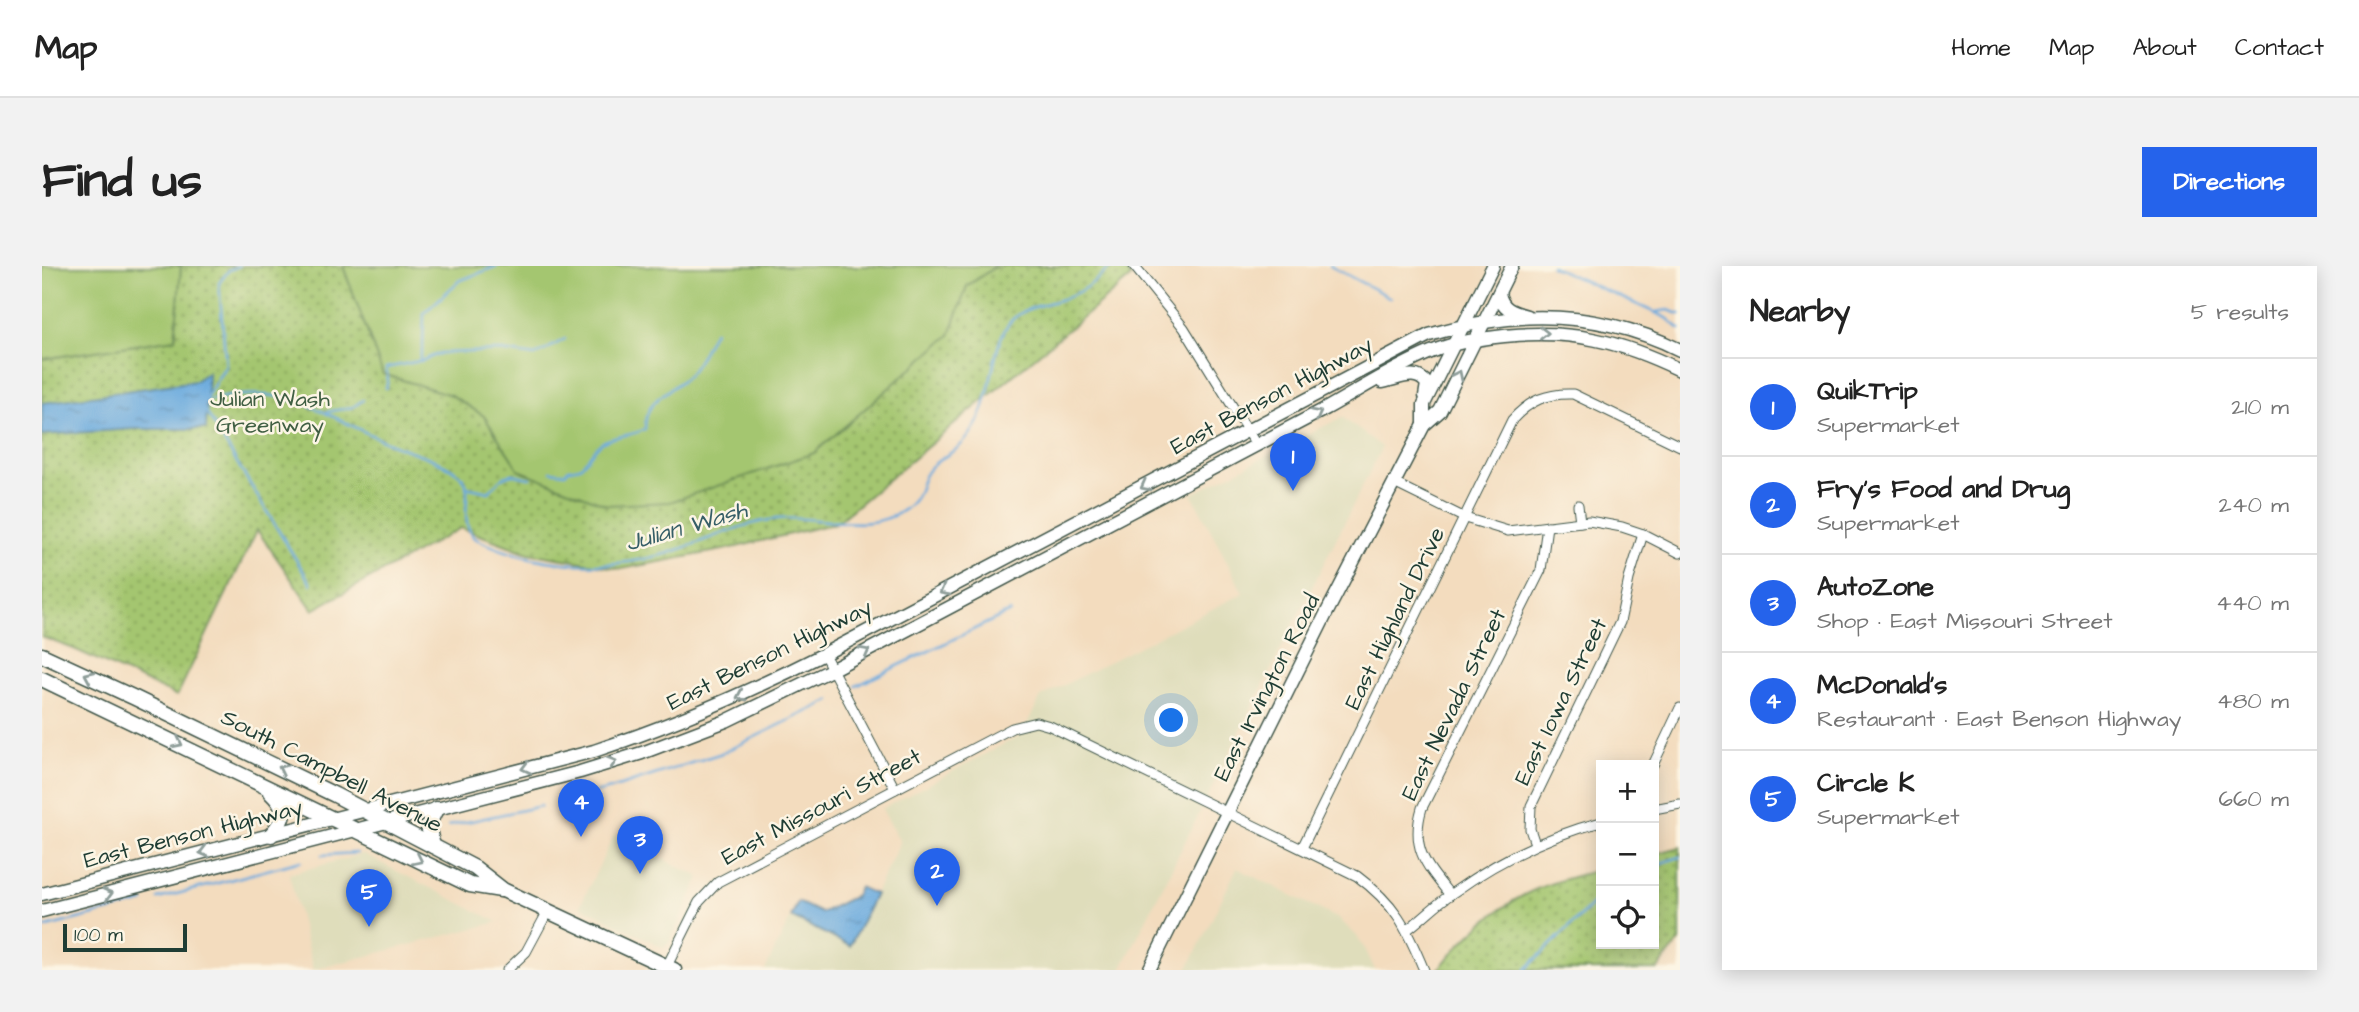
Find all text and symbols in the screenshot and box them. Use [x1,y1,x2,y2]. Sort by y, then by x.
text: Map [35,25,97,71]
text: Home [1951,31,2011,65]
text: Map [2049,31,2094,65]
text: About [2132,31,2197,65]
text: Contact [2235,31,2324,65]
button: Directions [2142,147,2317,217]
text: Find us [42,148,202,216]
text: Nearby [1750,291,1850,333]
text: 5 results [2191,296,2289,328]
one-way arrow [1539,325,1550,341]
street label: East Benson Highway [1165,329,1379,464]
one-way arrow [1450,370,1464,382]
text: QuikTrip [1817,373,1918,409]
park label: Julian Wash Greenway [210,383,330,442]
text: 1 [1772,391,1774,423]
text: 210 m [2231,391,2289,423]
one-way arrow [1310,408,1322,422]
text: Supermarket [1817,409,1960,441]
pin: 1 [1270,433,1316,491]
text: Fry's Food and Drug [1817,471,2070,507]
one-way arrow [1140,477,1152,491]
text: 2 [1766,489,1780,521]
text: 240 m [2219,489,2289,521]
water label: Julian Wash [622,493,752,561]
text: Supermarket [1817,507,1960,539]
street label: East Highland Drive [1337,522,1454,715]
text: AutoZone [1817,569,1934,605]
one-way arrow [939,583,951,597]
text: 3 [1767,587,1779,619]
text: 440 m [2216,587,2289,619]
street label: East Irvington Road [1206,588,1329,787]
street label: East Benson Highway [662,591,878,719]
street label: East Nevada Street [1394,603,1515,806]
text: Shop · East Missouri Street [1817,605,2112,637]
street label: East Iowa Street [1507,612,1616,790]
one-way arrow [858,647,870,660]
text: McDonald's [1817,667,1947,703]
one-way arrow [83,671,96,685]
text: 4 [1765,685,1781,717]
text: 480 m [2217,685,2289,717]
one-way arrow [736,688,749,702]
street label: South Campbell Avenue [215,701,448,841]
your location [1154,703,1188,737]
text: Restaurant · East Benson Highway [1817,703,2181,735]
one-way arrow [171,735,183,749]
street label: East Missouri Street [716,740,928,873]
one-way arrow [605,756,618,770]
one-way arrow [521,760,533,775]
map controls [1596,760,1659,949]
button: + [1596,760,1659,823]
one-way arrow [278,764,290,778]
text: Circle K [1817,765,1914,801]
pin: 4 [558,779,604,837]
text: 5 [1765,783,1781,815]
text: 660 m [2219,783,2289,815]
street label: East Benson Highway [80,791,307,878]
text: Supermarket [1817,801,1960,833]
pin: 3 [617,816,663,874]
button: − [1596,823,1659,886]
one-way arrow [199,844,211,858]
pin: 2 [914,848,960,906]
one-way arrow [411,852,423,866]
pin: 5 [346,869,392,927]
button: locate [1596,886,1659,949]
one-way arrow [102,887,114,902]
scale bar [63,921,187,953]
text: 100 m [74,922,123,949]

